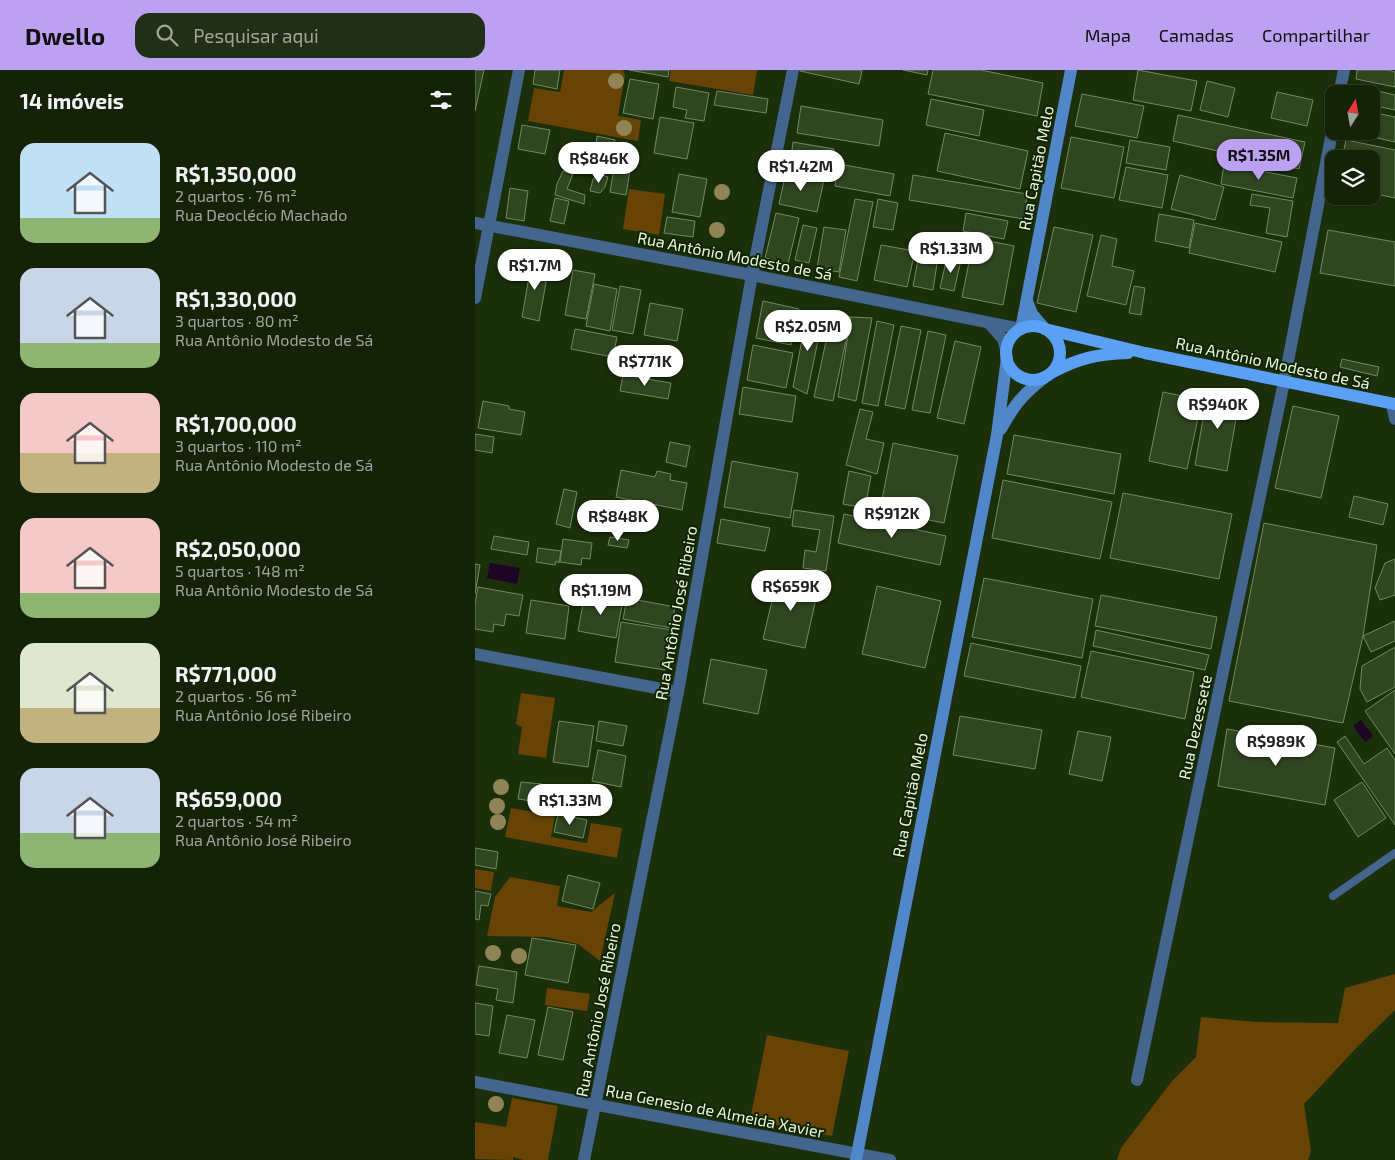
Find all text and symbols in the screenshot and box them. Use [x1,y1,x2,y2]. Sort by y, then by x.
search box [135,13,485,58]
text: Dwello [25,21,105,50]
icon: search [153,21,181,49]
text: Pesquisar aqui [193,24,319,47]
text: Mapa [1085,24,1131,46]
text: Camadas [1159,24,1234,46]
text: Compartilhar [1262,24,1370,46]
north arrow [1325,85,1380,140]
map controls [1325,85,1380,205]
icon: filters [427,86,455,114]
text: 14 imóveis [20,88,124,113]
street label: Rua Capitão Melo [1014,104,1057,232]
pin: R$1.35M [1213,138,1305,181]
pin: R$846K [558,142,640,184]
text: R$1.35M [1228,145,1291,164]
text: R$846K [569,148,629,167]
pin: R$1.42M [755,150,847,192]
button: layers [1325,150,1380,205]
text: R$1.42M [769,156,833,175]
text: R$1,350,000 [175,161,297,186]
icon: home [60,163,120,223]
text: 2 quartos · 76 m² [175,186,297,205]
text: Rua Deoclécio Machado [175,205,347,224]
street label: Rua Antônio Modesto de Sá [636,227,834,284]
pin: R$1.33M [905,232,997,274]
text: R$1.33M [919,238,983,257]
pin: R$1.7M [494,248,576,291]
text: R$1.7M [508,255,562,274]
text: R$1,330,000 [175,286,297,311]
icon: home [60,288,120,348]
pin: R$2.05M [762,310,854,352]
text: 3 quartos · 80 m² [175,311,299,330]
text: R$2.05M [775,316,841,335]
text: Rua Antônio Modesto de Sá [175,330,373,349]
street label: Rua Antônio Modesto de Sá [1174,333,1372,392]
pin: R$771K [604,344,686,387]
text: R$771K [618,351,672,370]
pin: R$940K [1177,388,1259,430]
text: R$940K [1188,394,1248,413]
text: R$1,700,000 [175,411,297,436]
icon: home [60,413,120,473]
text: 3 quartos · 110 m² [175,436,302,455]
text: Rua Antônio Modesto de Sá [175,455,373,474]
pin: R$912K [851,496,933,539]
pin: R$848K [577,500,659,542]
text: R$912K [864,503,920,522]
text: R$848K [588,506,648,525]
street label: Rua Antônio José Ribeiro [651,524,700,702]
text: R$2,050,000 [175,536,301,561]
icon: home [60,538,120,598]
text: 5 quartos · 148 m² [175,561,305,580]
pin: R$659K [750,570,832,612]
pin: R$1.19M [555,574,647,616]
text: R$659K [762,576,820,595]
text: Rua Antônio Modesto de Sá [175,580,373,599]
text: R$1.19M [571,580,631,599]
text: R$771,000 [175,661,277,686]
icon: home [60,663,120,723]
street label: Rua Dezessete [1174,673,1215,781]
text: 2 quartos · 56 m² [175,686,297,705]
text: Rua Antônio José Ribeiro [175,705,352,724]
pin: R$989K [1235,724,1317,767]
street label: Rua Capitão Melo [888,731,931,859]
text: R$989K [1247,731,1305,750]
pin: R$1.33M [524,784,616,826]
text: R$659,000 [175,786,282,811]
icon: home [60,788,120,848]
text: R$1.33M [538,790,602,809]
text: 2 quartos · 54 m² [175,811,298,830]
text: Rua Antônio José Ribeiro [175,830,352,849]
street label: Rua Antônio José Ribeiro [571,921,624,1098]
street label: Rua Genesio de Almeida Xavier [604,1080,827,1141]

